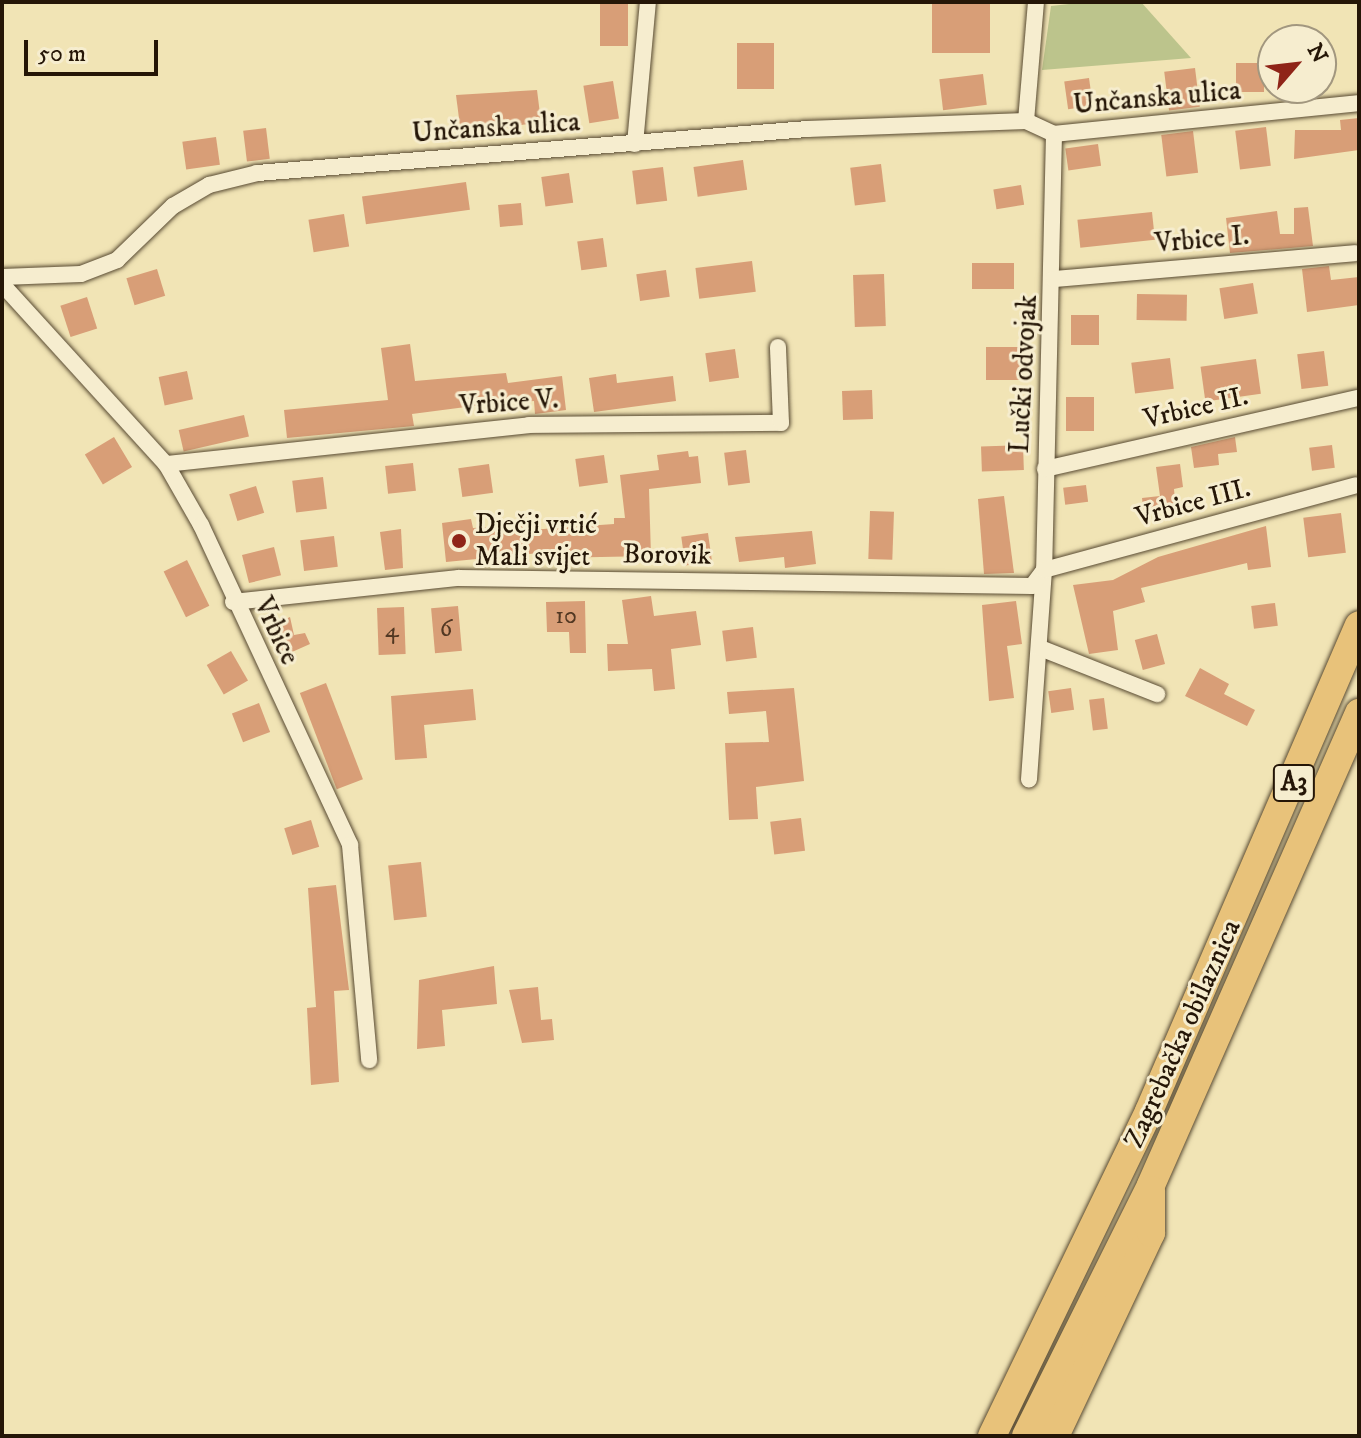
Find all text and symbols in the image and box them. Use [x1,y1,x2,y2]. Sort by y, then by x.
scale bar [28,24,162,74]
north arrow [1257,24,1337,104]
text: 50 m [38,39,86,69]
text: N [1301,39,1333,68]
street label: Unčanska ulica [1072,74,1242,122]
street label: Unčanska ulica [411,105,581,151]
street label: Vrbice I. [1153,219,1251,261]
street label: Lučki odvojak [1003,294,1045,454]
street label: Vrbice II. [1140,380,1252,436]
street label: Vrbice V. [458,383,560,423]
street label: Vrbice III. [1132,472,1254,534]
place label: Dječji vrtić Mali svijet [475,508,597,574]
marker: Dječji vrtić Mali svijet [450,532,468,550]
street label: Borovik [622,537,712,573]
street label: Vrbice [246,592,306,670]
house number: 10 [555,603,577,631]
house number: 6 [440,616,452,644]
house number: 4 [385,617,399,645]
road number: A3 [1272,761,1316,805]
street label: Zagrebačka obilaznica [1118,915,1248,1153]

